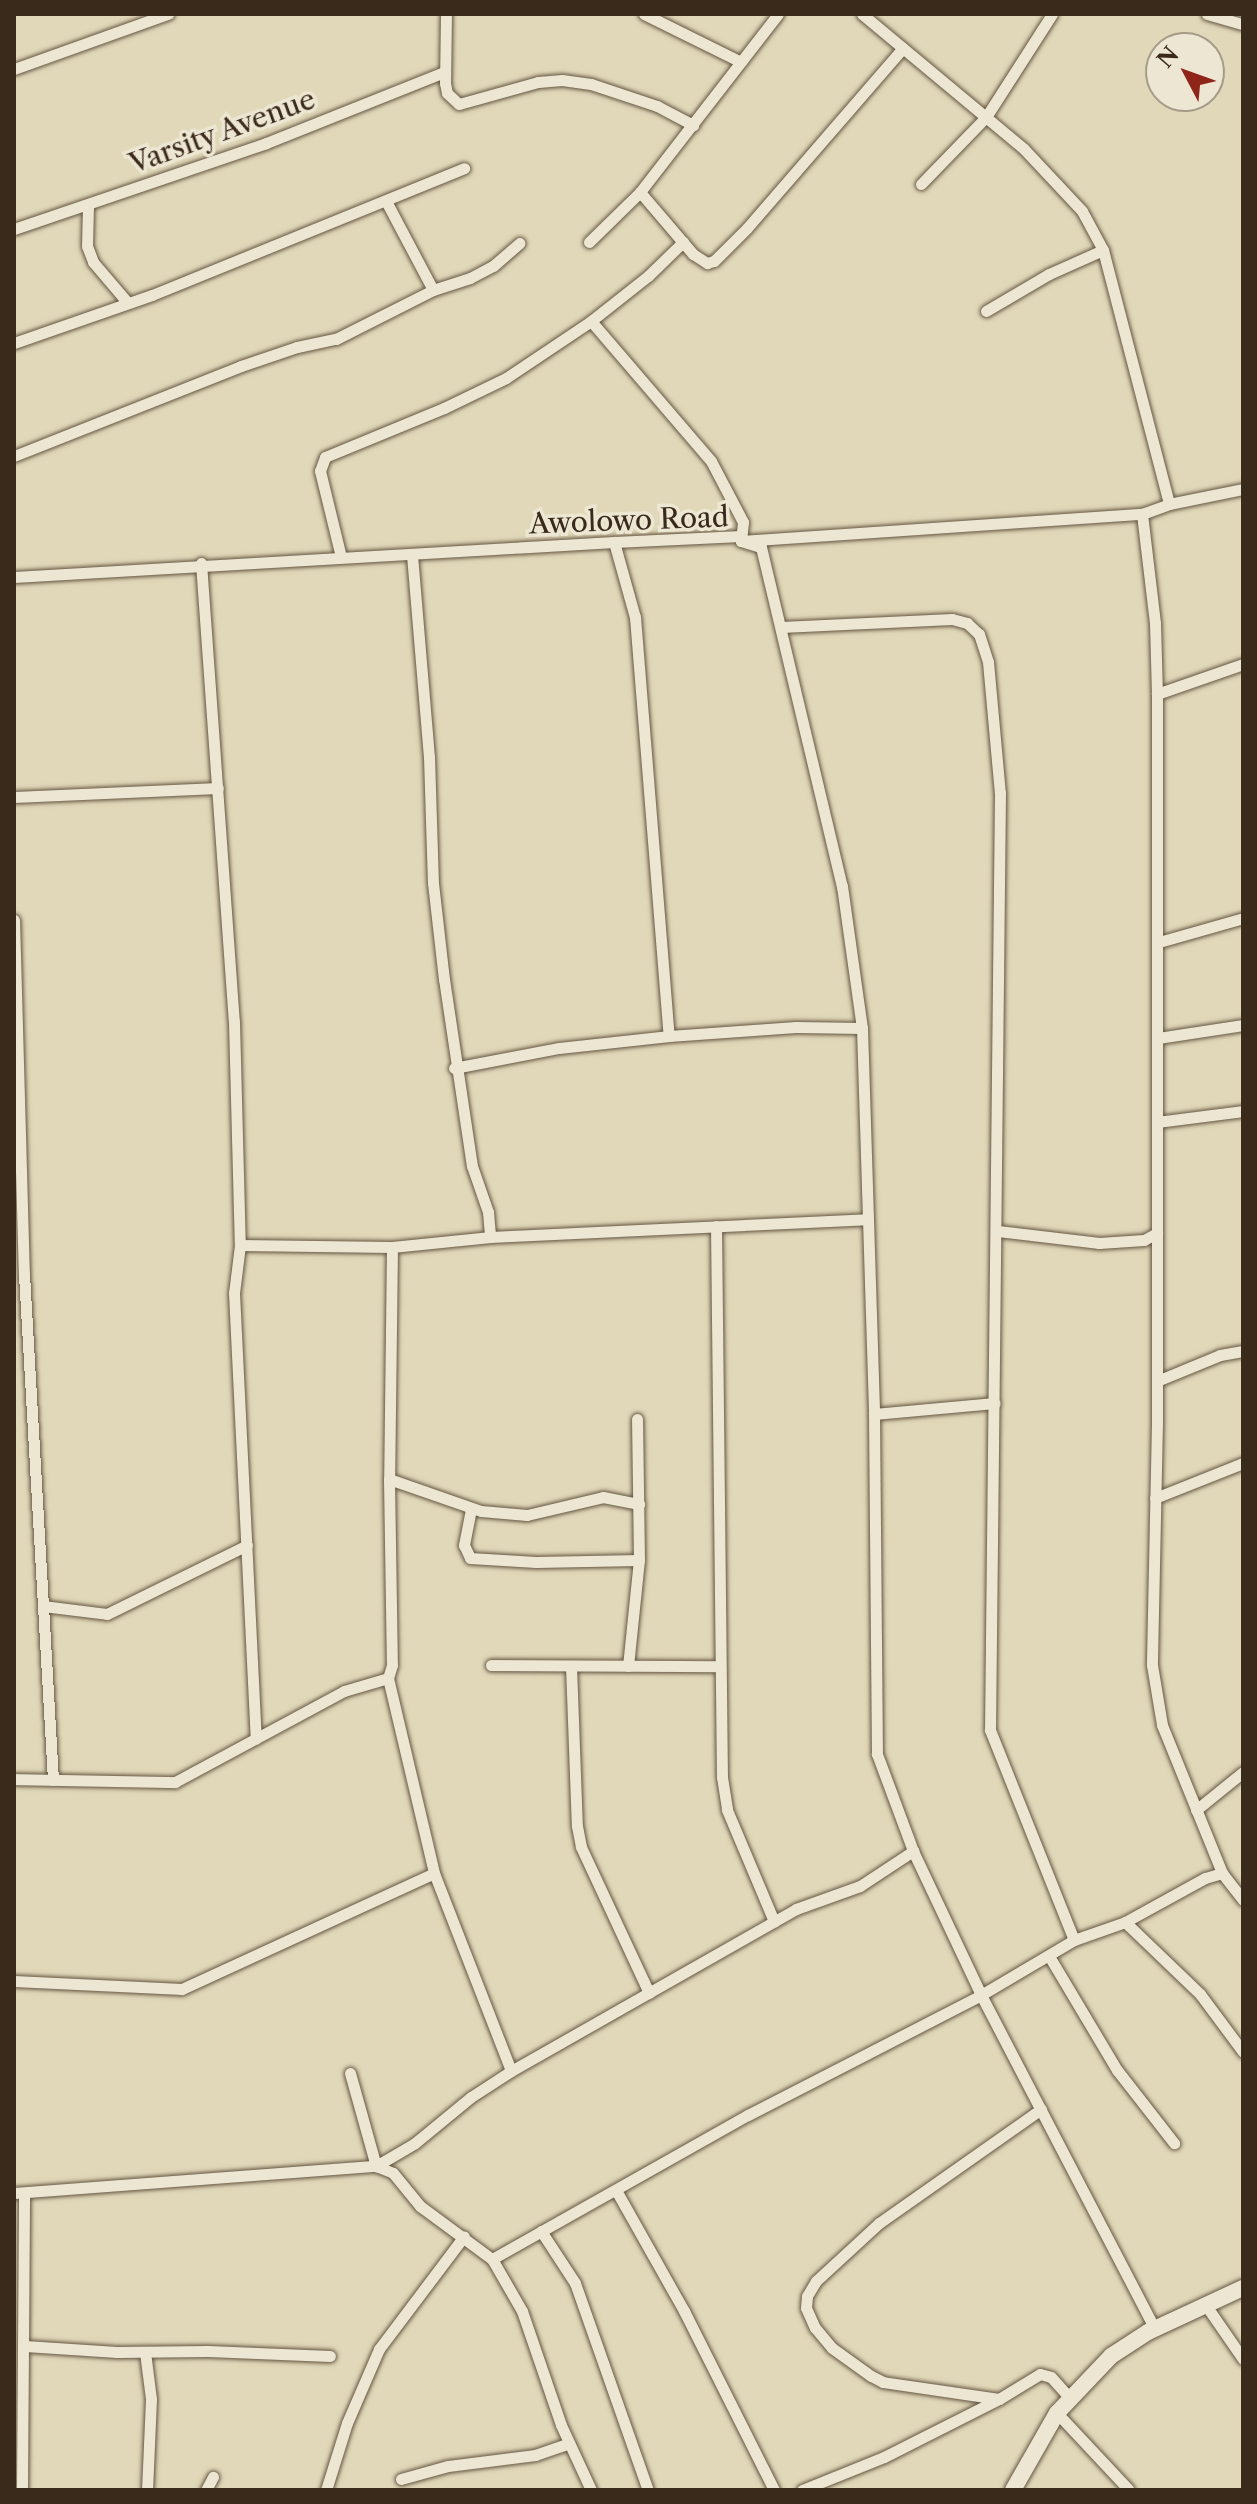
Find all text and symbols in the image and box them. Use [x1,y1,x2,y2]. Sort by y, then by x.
north arrow [1145,32,1225,112]
text: N [1152,41,1184,73]
street label: Varsity Avenue [124,81,320,181]
street label: Awolowo Road [529,500,729,540]

